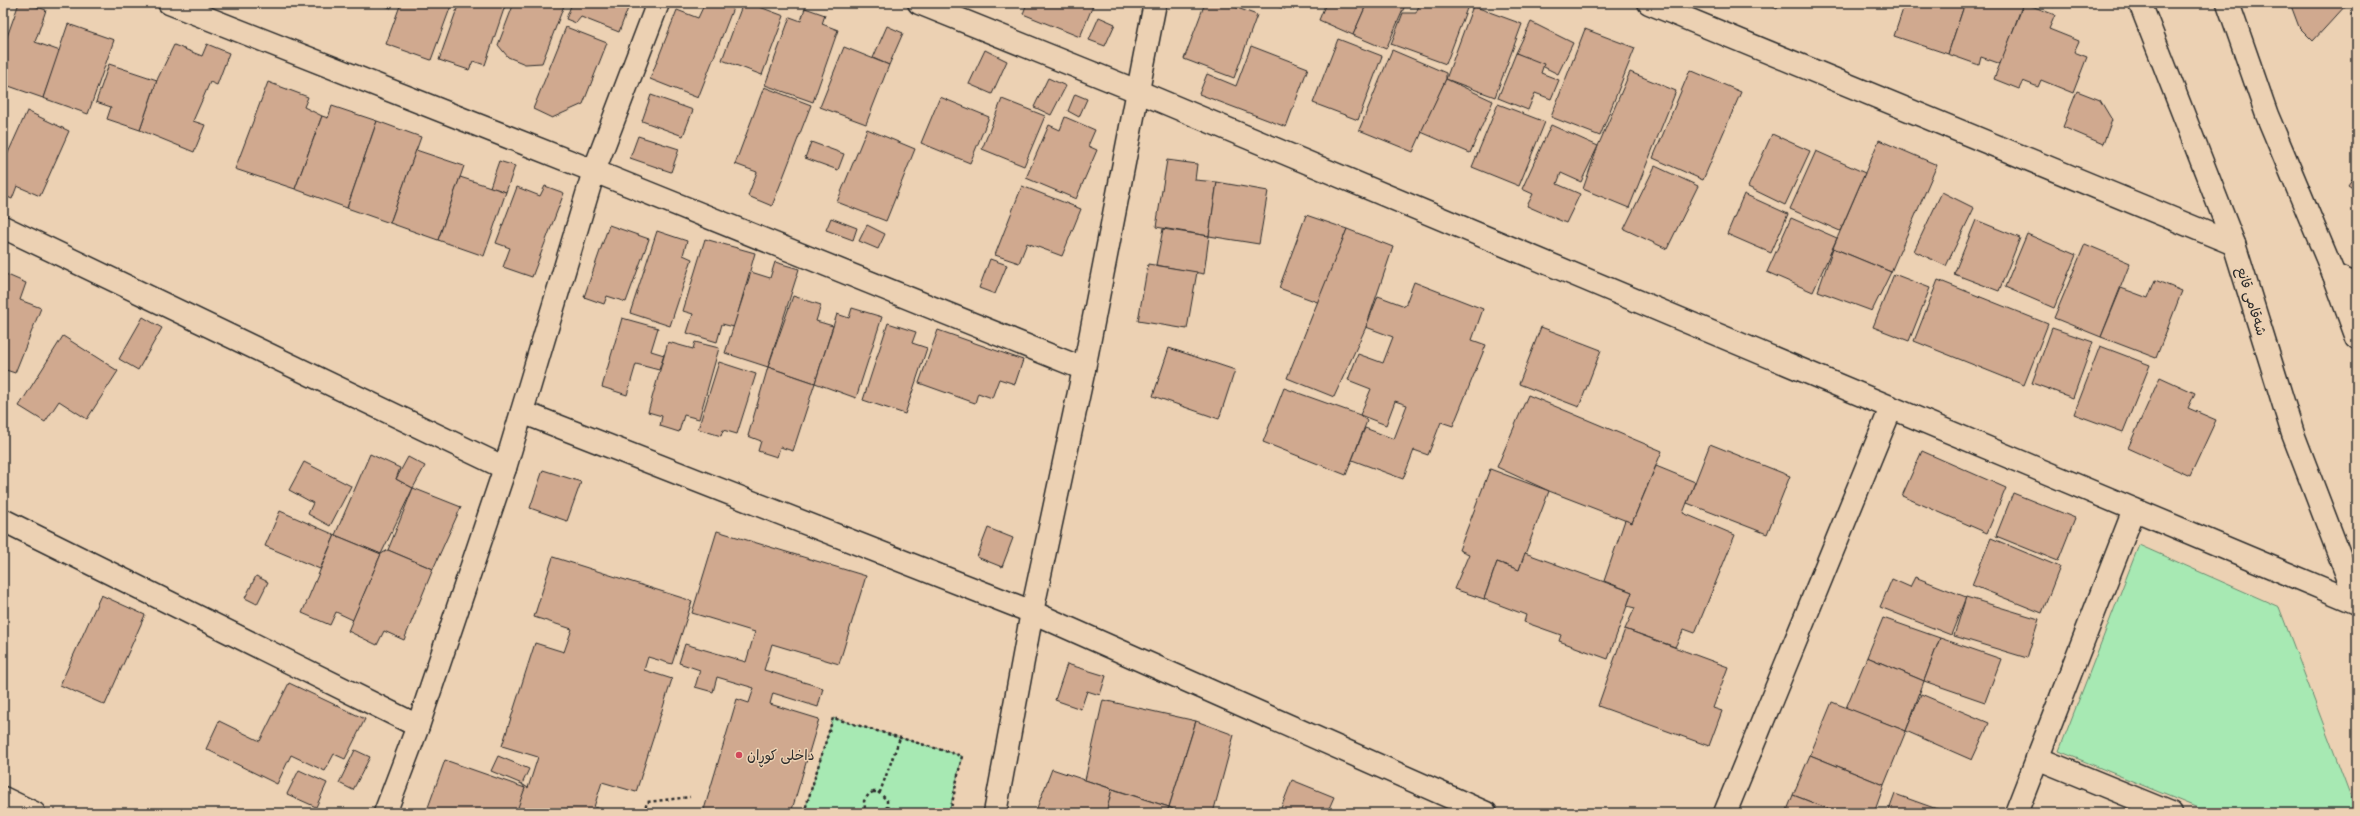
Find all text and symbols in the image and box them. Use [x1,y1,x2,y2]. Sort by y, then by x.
street label: شەقامی قانع [2230,264,2271,339]
place label: داخلی کوڕان [747,746,815,768]
marker: داخلی کوڕان [734,750,744,760]

